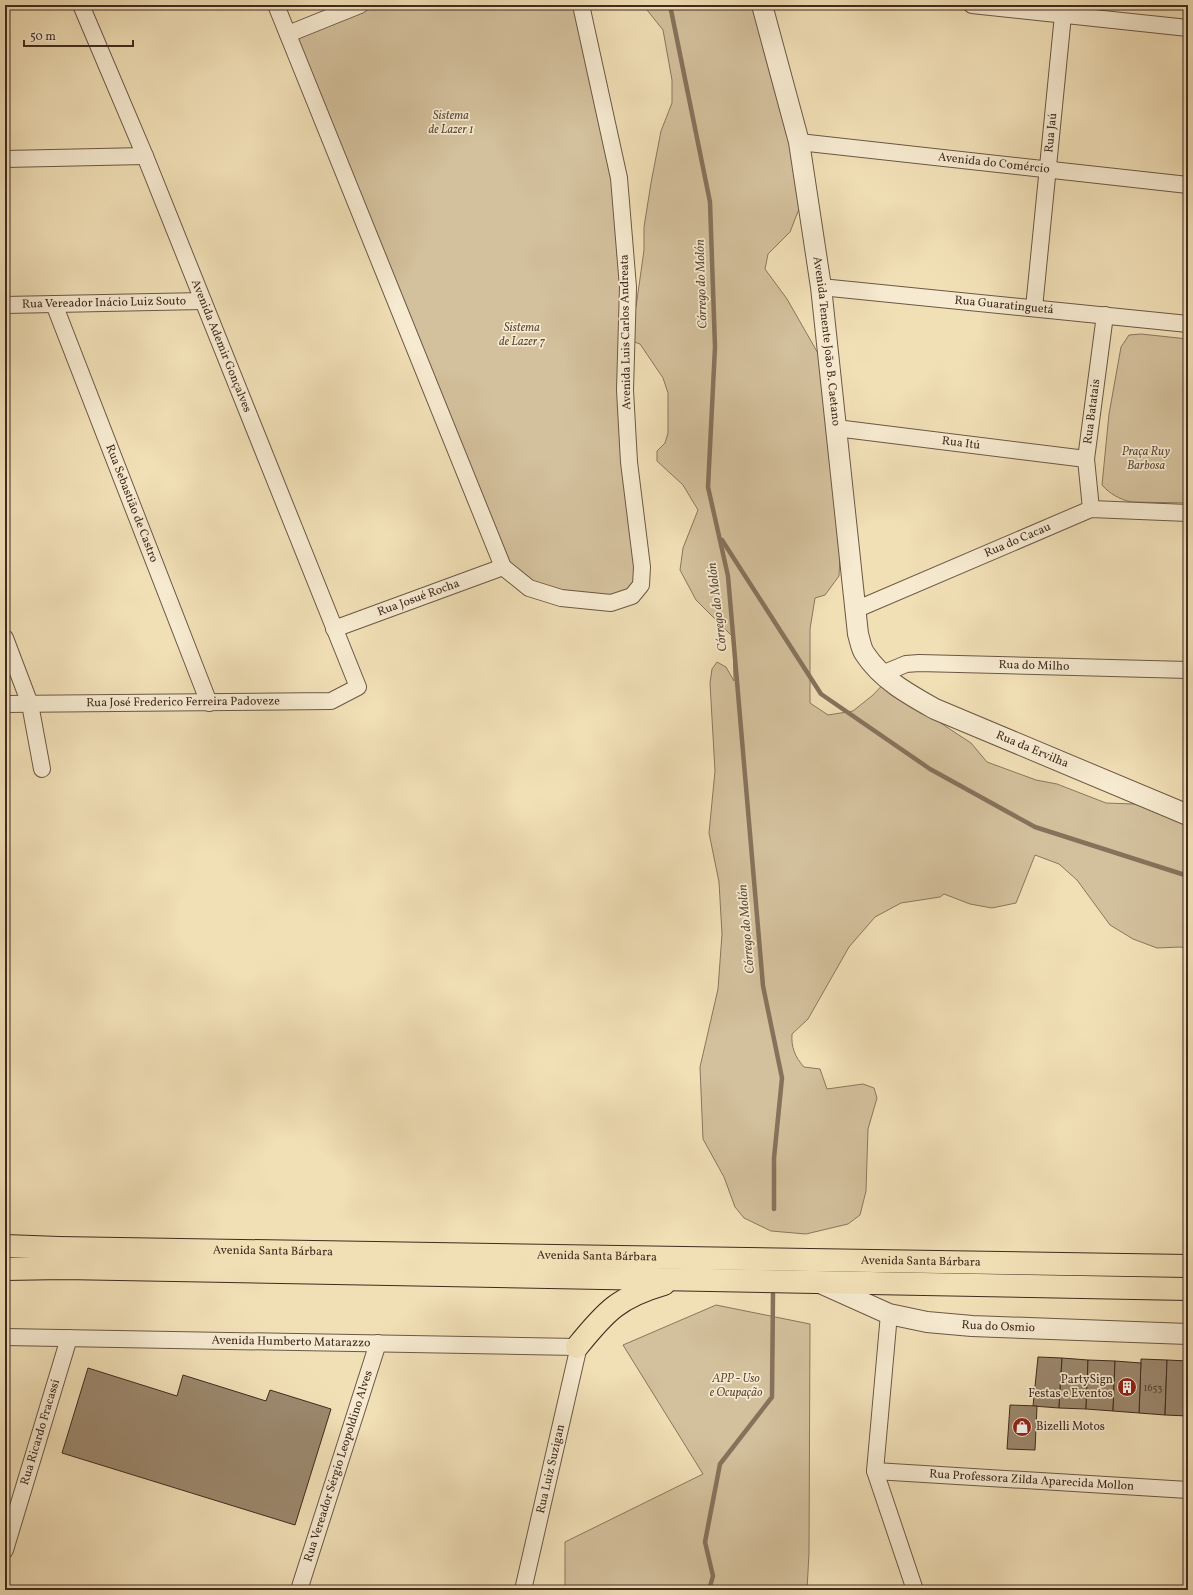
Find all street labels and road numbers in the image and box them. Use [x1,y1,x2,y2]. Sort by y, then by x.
street label: Rua Jaú [1041,112,1061,154]
street label: Avenida do Comércio [937,149,1050,178]
street label: Avenida Luis Carlos Andreata [617,254,635,410]
street label: Avenida Tenente João B. Caetano [808,255,844,427]
street label: Avenida Ademir Gonçalves [187,277,255,415]
street label: Rua Vereador Inácio Luiz Souto [22,293,186,313]
street label: Rua Guaratinguetá [954,293,1054,318]
street label: Rua Batatais [1080,378,1104,445]
street label: Rua Itú [941,433,981,454]
street label: Rua Sebastião de Castro [101,442,162,565]
street label: Rua do Cacau [982,519,1054,562]
street label: Rua Josué Rocha [375,576,462,620]
street label: Rua do Milho [998,657,1070,675]
street label: Rua José Frederico Ferreira Padoveze [86,693,280,711]
street label: Rua da Ervilha [993,727,1071,772]
street label: Avenida Santa Bárbara [213,1242,333,1260]
street label: Avenida Santa Bárbara [537,1248,657,1266]
street label: Avenida Santa Bárbara [861,1253,981,1271]
street label: Rua do Osmio [961,1317,1035,1336]
street label: Avenida Humberto Matarazzo [211,1333,371,1351]
street label: Rua Vereador Sérgio Leopoldino Alves [300,1368,377,1564]
street label: Rua Ricardo Fracassi [17,1377,64,1487]
street label: Rua Luiz Suzigan [533,1423,569,1515]
street label: Rua Professora Zilda Aparecida Mollon [929,1466,1135,1495]

